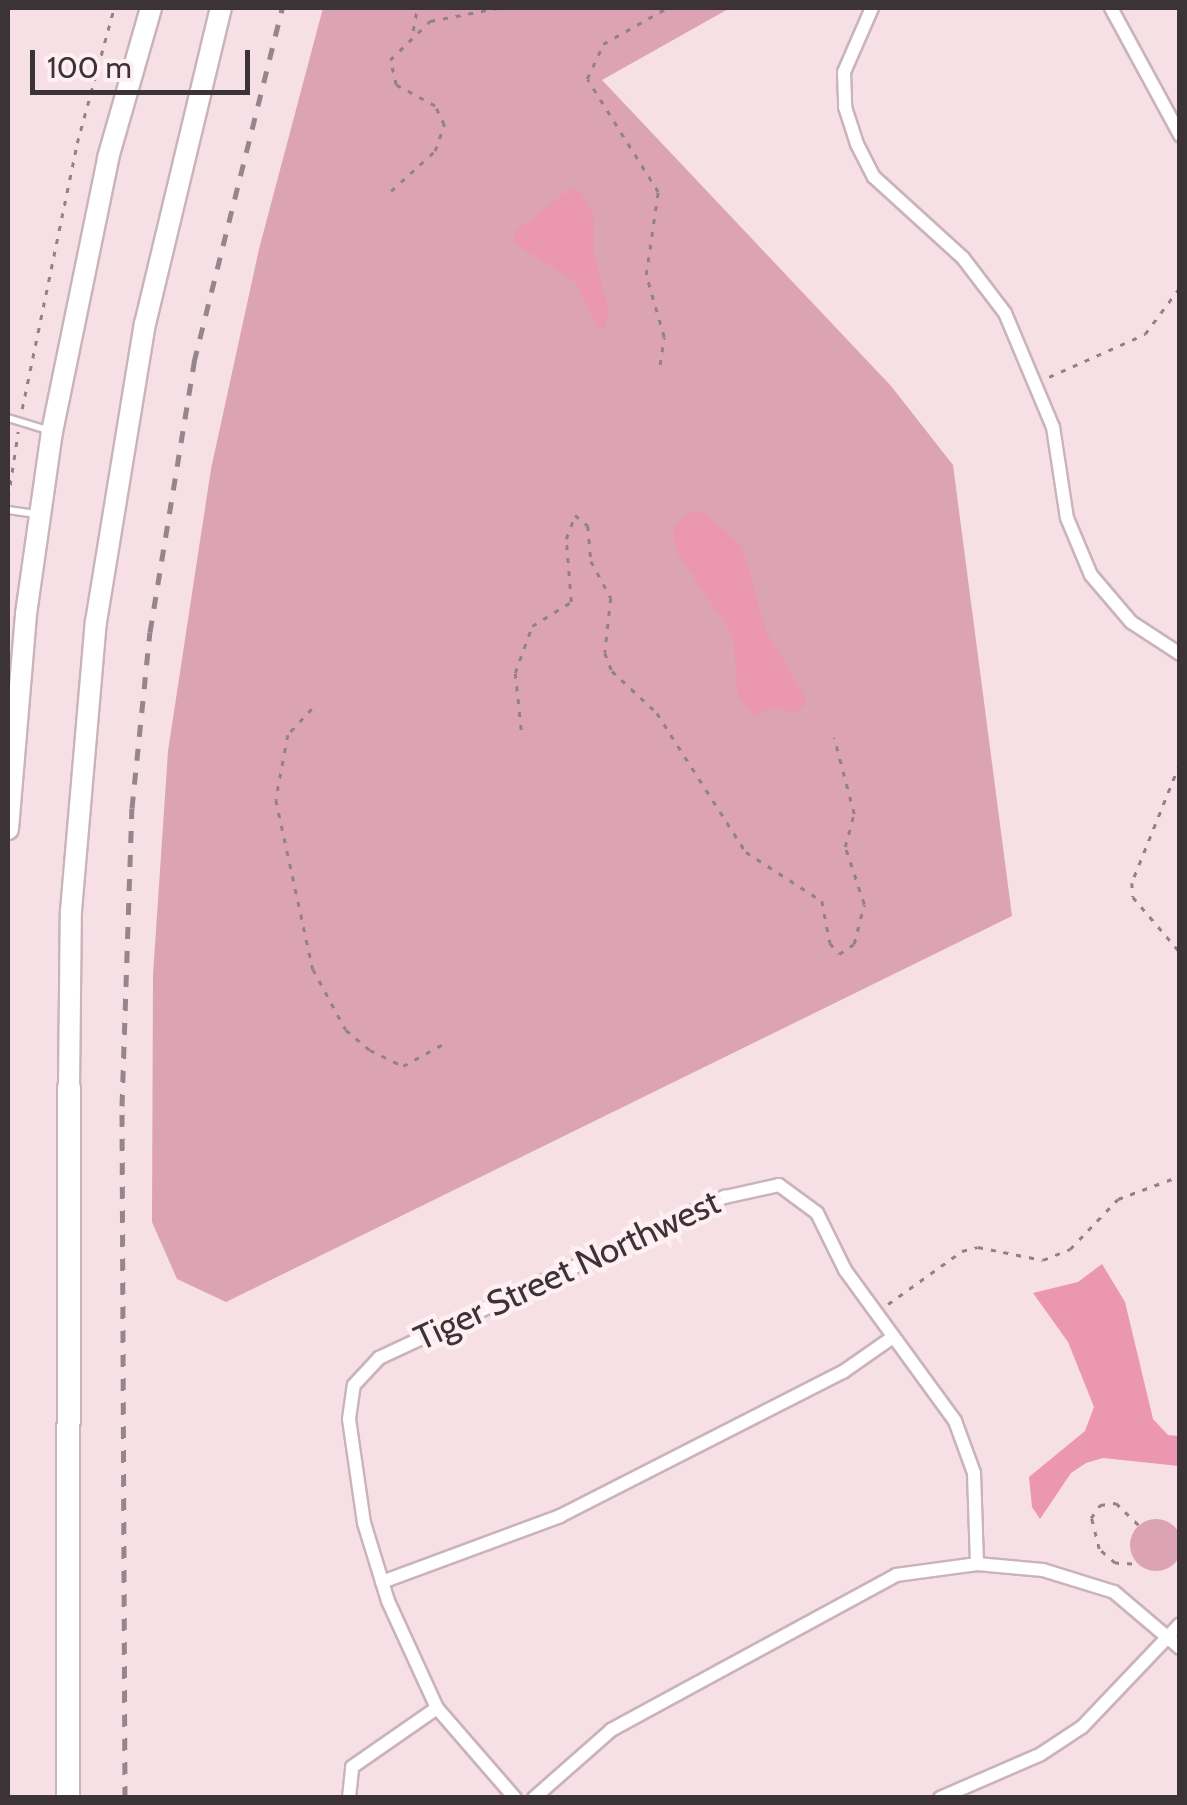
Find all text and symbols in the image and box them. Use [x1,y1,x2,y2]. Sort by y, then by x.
scale bar [35,30,255,92]
text: 100 m [47,49,132,86]
street label: Tiger Street Northwest [408,1181,726,1359]

